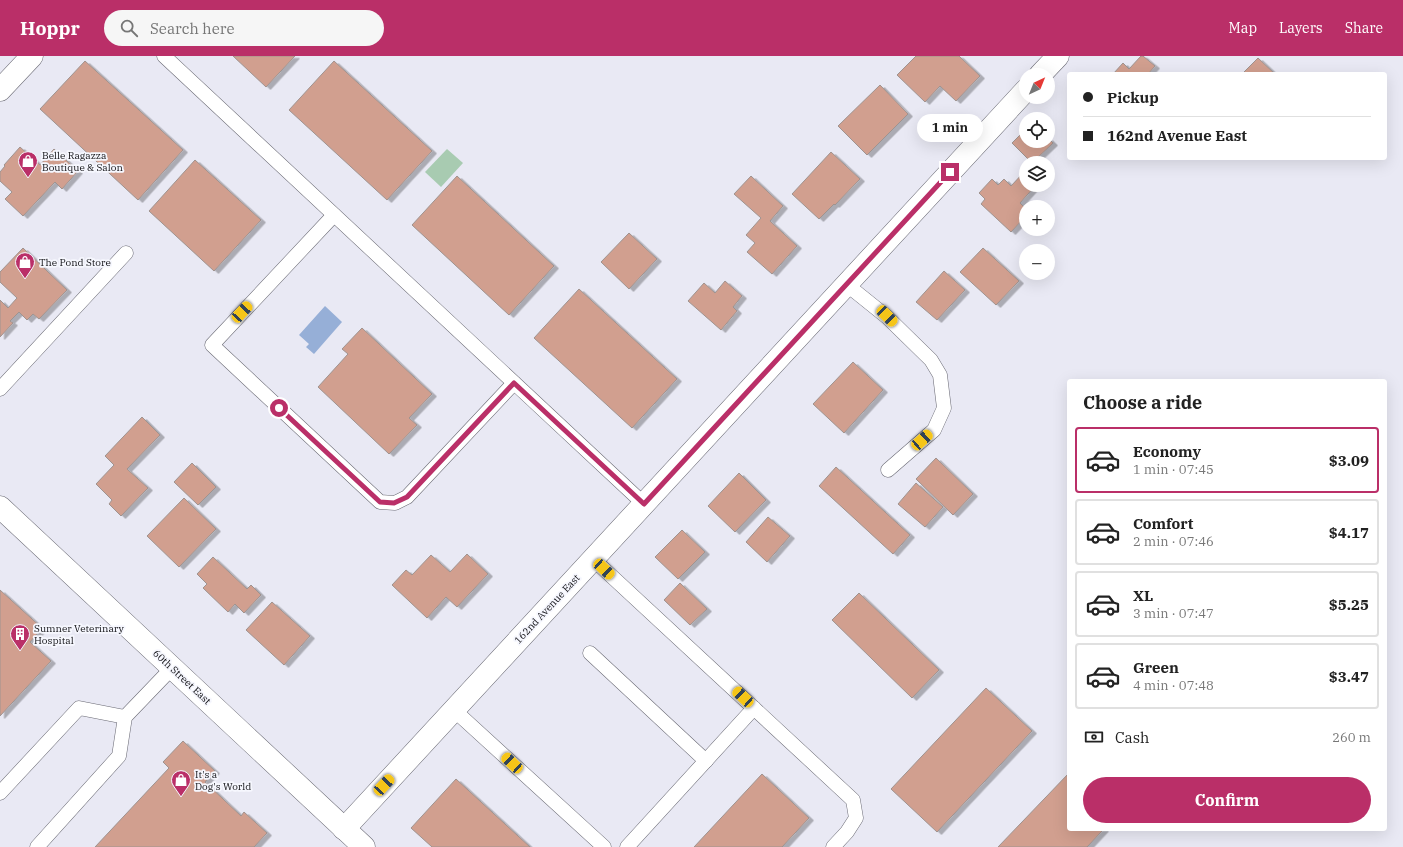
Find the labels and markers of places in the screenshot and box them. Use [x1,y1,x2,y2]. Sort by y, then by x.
place label: Belle Ragazza Boutique & Salon [42,149,123,174]
shop icon: Belle Ragazza Boutique & Salon [17,150,39,178]
shop icon: The Pond Store [14,251,36,279]
place label: The Pond Store [39,256,111,269]
place label: Sumner Veterinary Hospital [34,622,125,647]
building icon: Sumner Veterinary Hospital [9,623,31,651]
place label: It's a Dog's World [195,768,251,793]
shop icon: It's a Dog's World [170,769,192,797]

